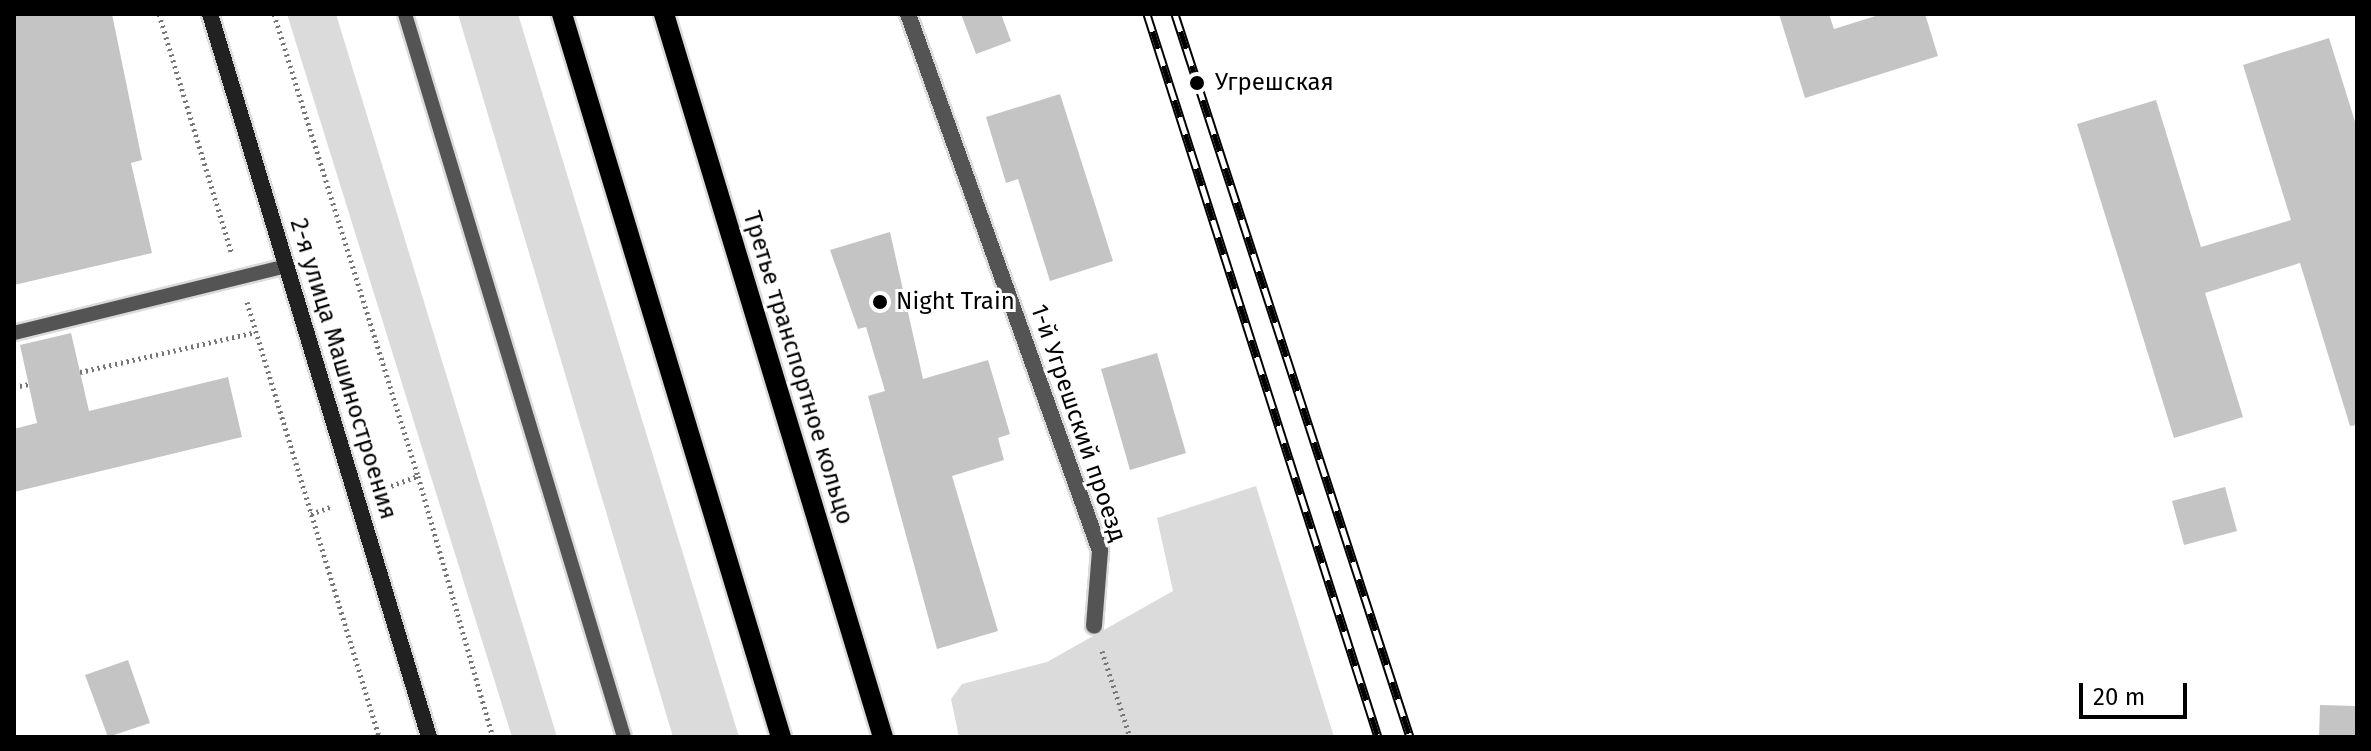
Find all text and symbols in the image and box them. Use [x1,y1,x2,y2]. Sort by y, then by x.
place label: Угрешская [1215,69,1334,97]
marker: Угрешская [1186,72,1208,94]
street label: Третье транспортное кольцо [737,208,859,528]
street label: 2-я улица Машиностроения [283,215,403,523]
place label: Night Train [896,288,1015,316]
marker: Night Train [871,293,889,311]
street label: 1-й Угрешский проезд [1024,301,1132,545]
scale bar [2083,667,2191,717]
text: 20 m [2093,683,2145,711]

